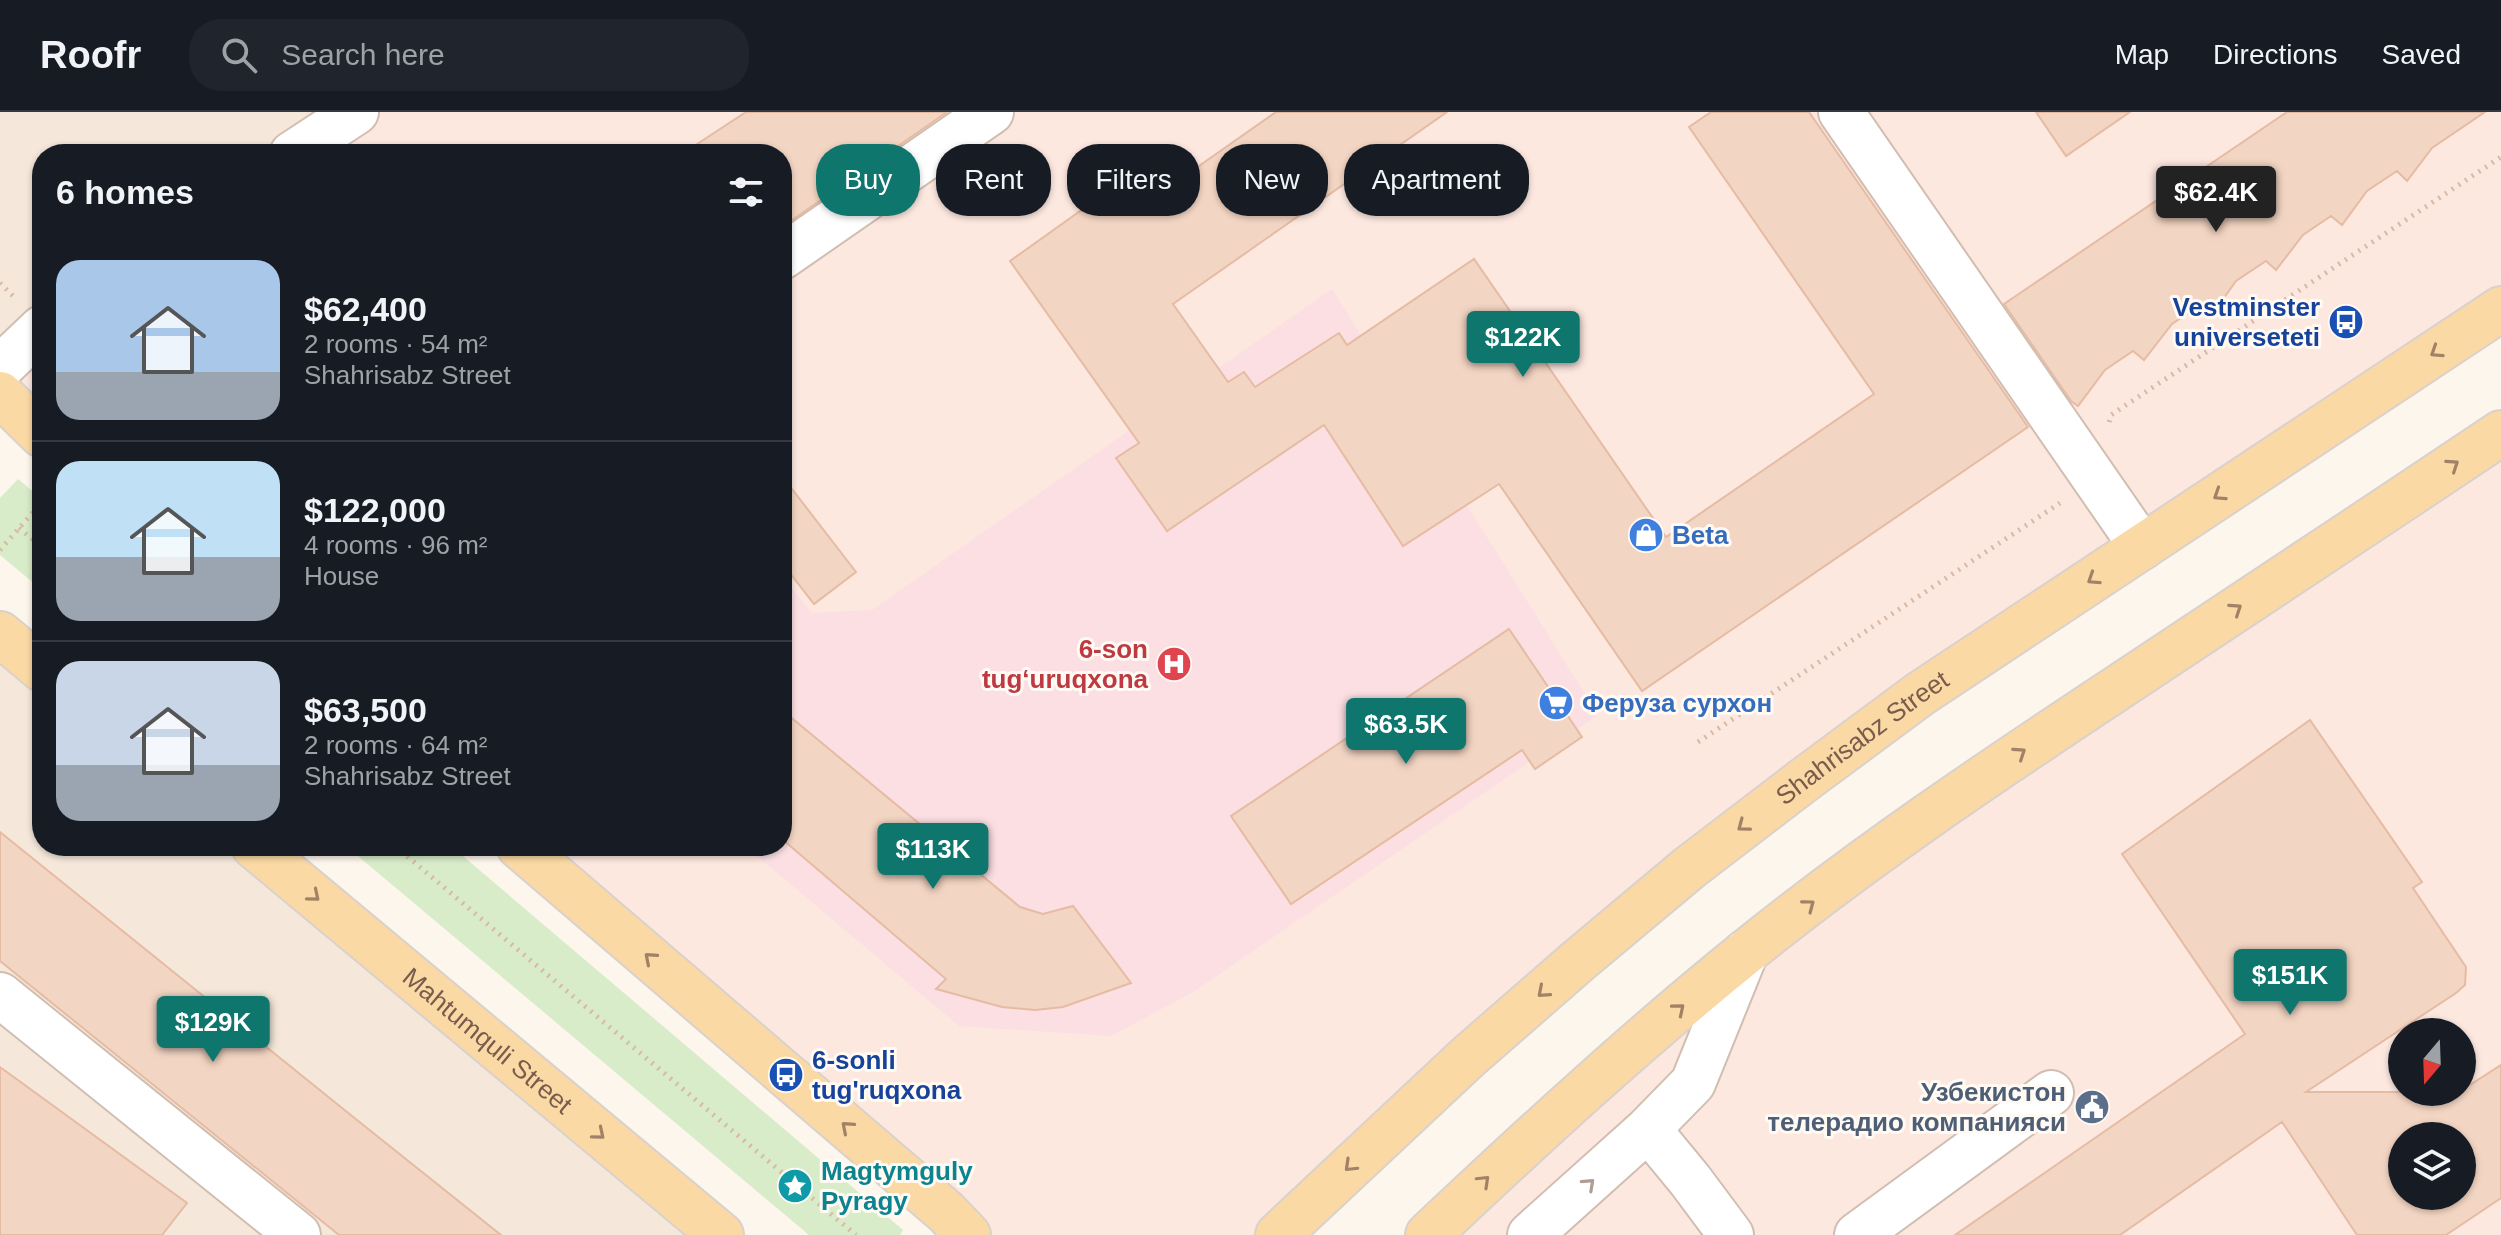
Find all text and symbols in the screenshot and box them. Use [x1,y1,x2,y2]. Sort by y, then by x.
search box [189,19,749,91]
icon: search [217,33,261,77]
text: Roofr [40,34,141,76]
text: Search here [281,38,445,71]
text: Map [2115,39,2169,70]
text: Directions [2213,39,2338,70]
text: Saved [2382,39,2461,70]
chip: Buy [816,144,920,216]
chip: Rent [936,144,1051,216]
chip: Filters [1067,144,1200,216]
chip: New [1216,144,1328,216]
chip: Apartment [1344,144,1529,216]
pin: $62.4K [2151,166,2281,234]
icon: filters [724,170,768,214]
text: 6 homes [56,173,194,211]
text: $62.4K [2174,177,2258,207]
text: $62,400 [304,290,427,328]
icon: home [120,292,216,388]
place label: Vestminster universeteti [2173,292,2320,352]
bus stop icon: Vestminster universeteti [2327,303,2365,341]
pin: $122K [1467,311,1579,379]
text: $122K [1485,322,1561,352]
text: 2 rooms · 54 m² [304,329,488,359]
one-way arrow [2430,342,2445,357]
text: Shahrisabz Street [304,360,511,390]
one-way arrow [2444,460,2458,475]
one-way arrow [2213,486,2228,501]
text: $122,000 [304,491,446,529]
icon: home [120,493,216,589]
shop icon: Beta [1627,516,1665,554]
place label: Beta [1672,520,1729,550]
text: 4 rooms · 96 m² [304,530,488,560]
text: House [304,561,379,591]
one-way arrow [2087,570,2101,585]
one-way arrow [2228,604,2242,619]
place label: 6-son tug‘uruqxona [982,634,1149,694]
hospital icon: 6-son tug‘uruqxona [1155,645,1193,683]
street label: Shahrisabz Street [1770,664,1955,811]
supermarket icon: Феруза сурхон [1537,684,1575,722]
place label: Феруза сурхон [1582,688,1772,718]
text: $63,500 [304,691,427,729]
icon: home [120,693,216,789]
pin: $63.5K [1341,698,1471,766]
text: $63.5K [1364,709,1448,739]
text: 2 rooms · 64 m² [304,730,488,760]
one-way arrow [2011,748,2025,763]
text: Shahrisabz Street [304,761,511,791]
one-way arrow [1737,817,1752,831]
pin: $113K [877,823,989,891]
text: $113K [895,834,971,864]
one-way arrow [304,886,319,901]
one-way arrow [1800,900,1814,914]
pin: $151K [2234,949,2346,1017]
one-way arrow [644,953,659,968]
text: $151K [2252,960,2328,990]
street label: Mahtumquli Street [397,961,579,1120]
one-way arrow [1537,982,1552,996]
pin: $129K [157,996,269,1064]
one-way arrow [1670,1004,1684,1019]
text: $129K [175,1007,251,1037]
north arrow [2388,1018,2476,1106]
map controls [2388,1018,2476,1210]
place label: 6-sonli tug'ruqxona [812,1045,962,1105]
bus stop icon: 6-sonli tug'ruqxona [767,1056,805,1094]
place label: Узбекистон телерадио компанияси [1767,1077,2066,1137]
public building icon: Узбекистон телерадио компанияси [2073,1088,2111,1126]
one-way arrow [842,1122,856,1137]
button: layers [2388,1122,2476,1210]
one-way arrow [590,1124,605,1139]
place label: Magtymguly Pyragy [821,1156,973,1216]
one-way arrow [1345,1157,1359,1172]
place icon: Magtymguly Pyragy [776,1167,814,1205]
one-way arrow [1475,1177,1490,1191]
one-way arrow [1579,1179,1594,1193]

